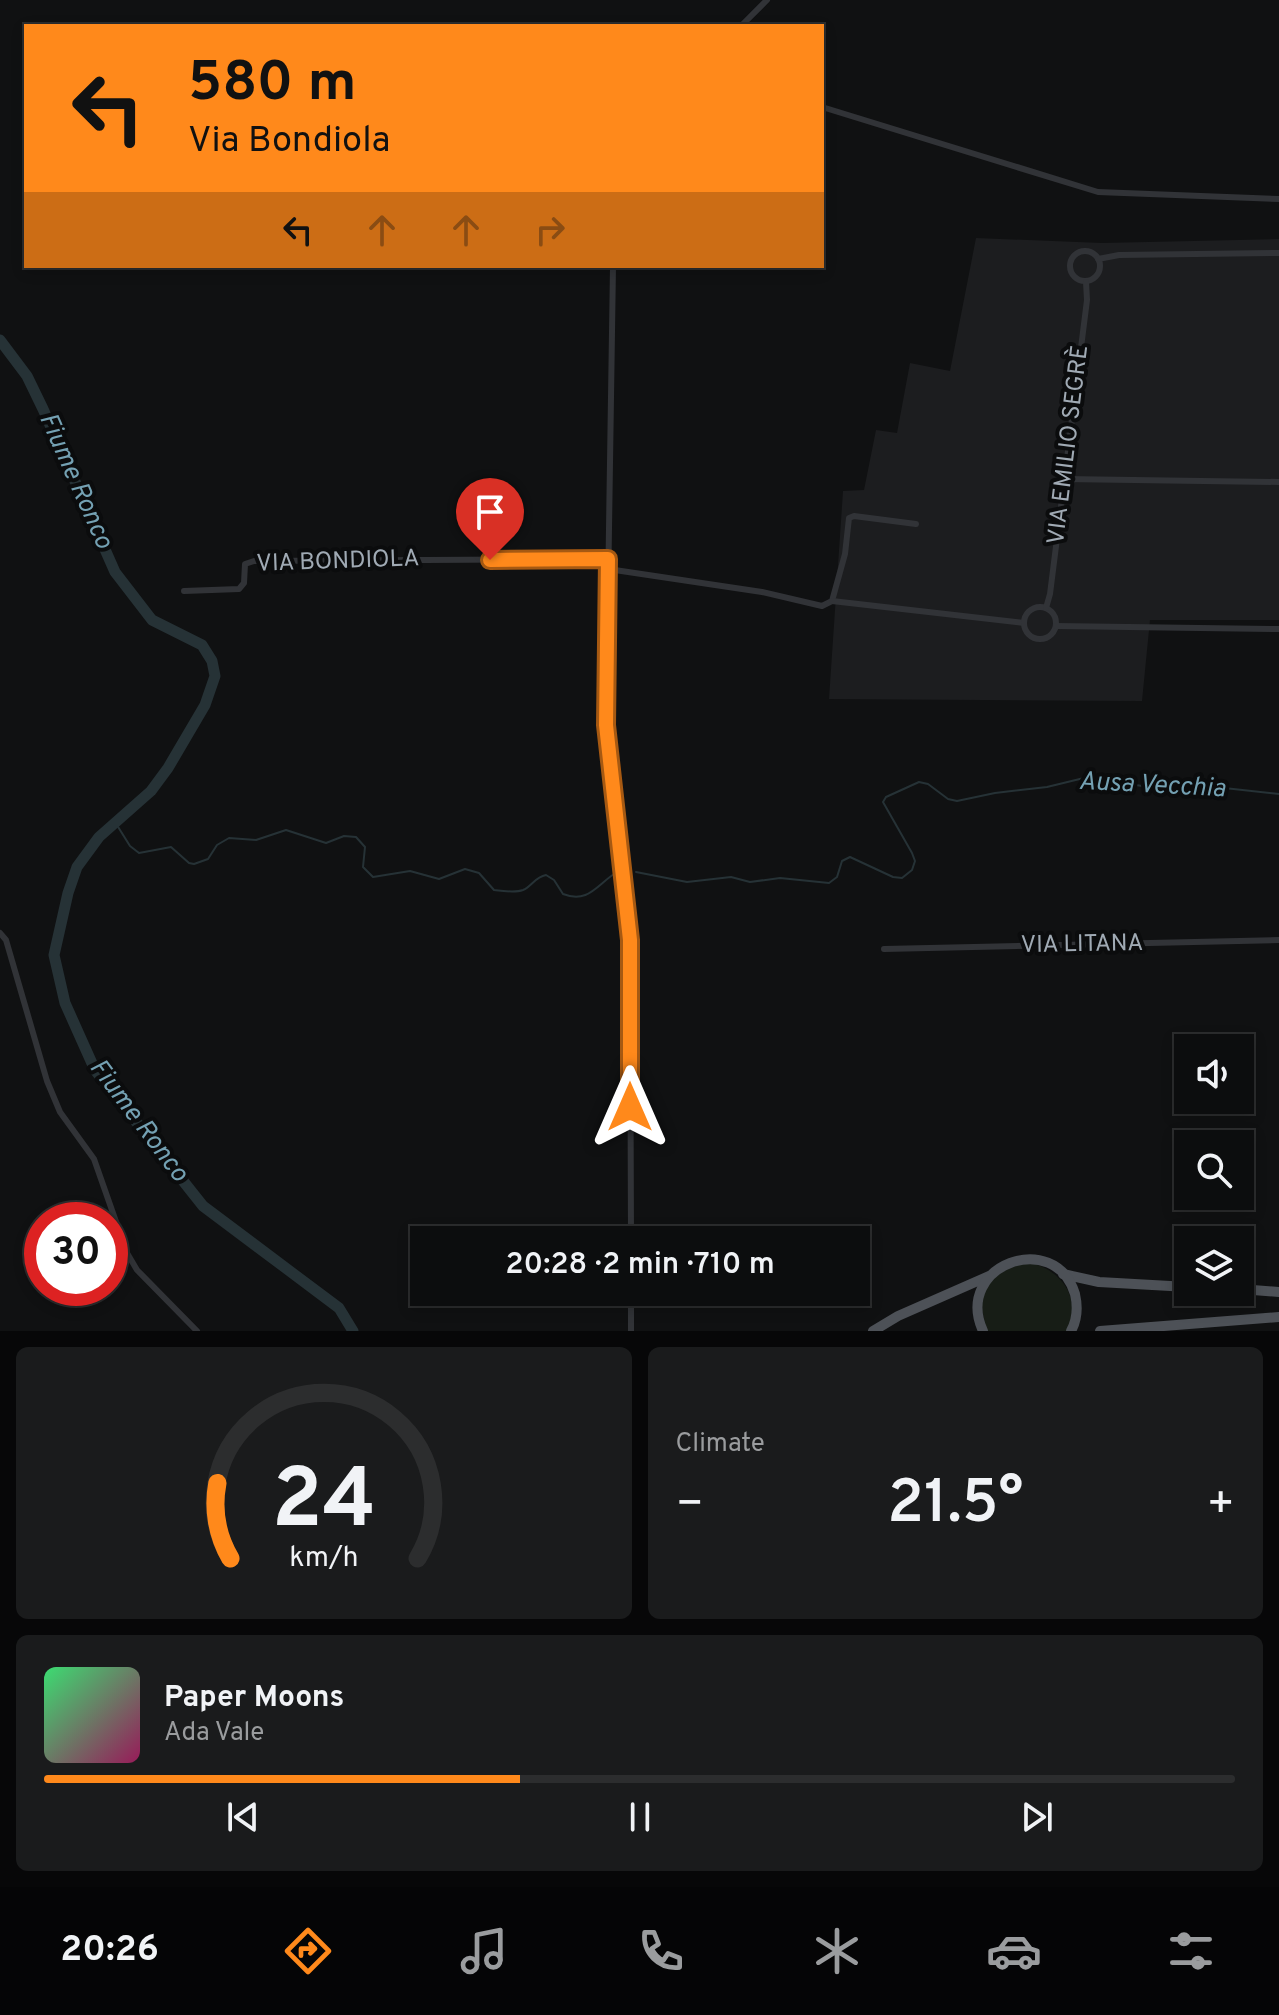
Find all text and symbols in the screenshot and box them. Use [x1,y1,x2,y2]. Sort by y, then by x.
text: 580 m [188,50,356,120]
icon: left [56,56,160,160]
text: Via Bondiola [188,119,391,165]
icon: left [276,208,320,252]
icon: ahead [360,208,404,252]
icon: ahead [444,208,488,252]
icon: right [528,208,572,252]
street label: VIA EMILIO SEGRÈ [1040,343,1096,547]
water label: Fiume Ronco [30,408,120,554]
pin [456,478,524,560]
icon: arrive [468,490,512,534]
street label: VIA BONDIOLA [256,544,420,580]
water label: Ausa Vecchia [1078,766,1227,806]
street label: VIA LITANA [1020,929,1144,961]
map controls [1174,1034,1254,1306]
button: sound [1174,1034,1254,1114]
water label: Fiume Ronco [81,1053,195,1189]
position arrow [588,1065,672,1149]
button: search [1174,1130,1254,1210]
speed limit sign: 30 [24,1202,128,1306]
button: layers [1174,1226,1254,1306]
text: 20:28 · 2 min · 710 m [505,1247,775,1284]
text: Climate [676,1428,765,1461]
text: 24 [272,1452,376,1557]
text: 21.5° [887,1468,1023,1544]
text: − [676,1478,704,1534]
text: + [1207,1478,1235,1534]
text: km/h [289,1541,358,1577]
text: Paper Moons [164,1680,344,1717]
text: Ada Vale [164,1717,264,1750]
icon: previous [221,1795,265,1839]
icon: pause [618,1795,662,1839]
icon: next [1015,1795,1059,1839]
icon: directions [280,1923,336,1979]
icon: music [456,1923,512,1979]
icon: phone [633,1923,689,1979]
icon: climate [809,1923,865,1979]
icon: car [986,1923,1042,1979]
icon: filters [1163,1923,1219,1979]
text: 20:26 [60,1928,159,1974]

